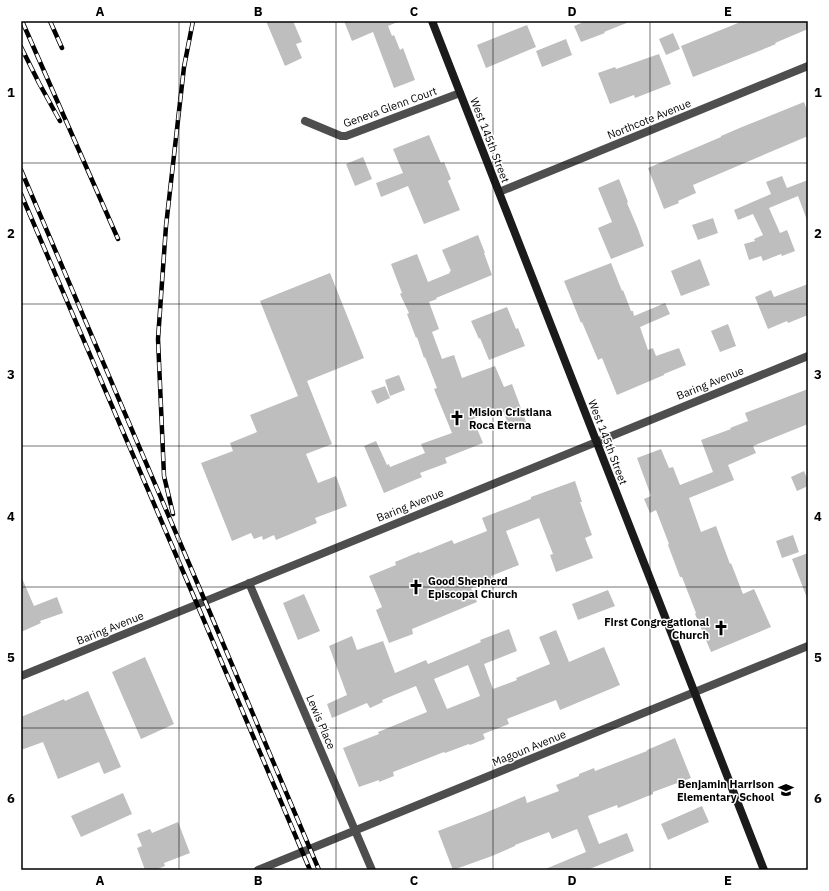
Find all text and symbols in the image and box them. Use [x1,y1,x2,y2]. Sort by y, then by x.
text: A [96,3,105,20]
text: B [254,3,263,20]
text: C [410,3,419,20]
text: D [567,3,577,20]
text: E [724,3,732,20]
text: 1 [7,84,15,101]
street label: Geneva Glenn Court [341,84,439,130]
text: 1 [814,84,822,101]
street label: West 145th Street [467,95,513,185]
street label: Northcote Avenue [605,96,693,142]
text: 2 [7,225,15,242]
text: 2 [814,225,822,242]
street label: Baring Avenue [674,363,746,403]
text: 3 [7,366,15,383]
text: 3 [814,366,822,383]
street label: West 145th Street [585,397,631,487]
place label: Mision Cristiana Roca Eterna [469,405,552,432]
church icon: Mision Cristiana Roca Eterna [448,409,466,427]
street label: Baring Avenue [374,485,446,525]
text: 4 [7,508,15,525]
text: 4 [814,508,822,525]
place label: Good Shepherd Episcopal Church [428,574,518,601]
church icon: Good Shepherd Episcopal Church [407,578,425,596]
street label: Baring Avenue [74,608,146,648]
place label: First Congregational Church [604,615,710,642]
church icon: First Congregational Church [712,619,730,637]
text: 5 [7,649,15,666]
text: 5 [814,649,822,666]
street label: Lewis Place [303,693,339,751]
street label: Magoun Avenue [490,727,568,769]
place label: Benjamin Harrison Elementary School [677,777,775,804]
school or university icon: Benjamin Harrison Elementary School [777,781,795,799]
text: 6 [7,790,15,807]
text: 6 [814,790,822,807]
text: A [96,872,105,889]
text: B [254,872,263,889]
text: C [410,872,419,889]
text: D [567,872,577,889]
text: E [724,872,732,889]

